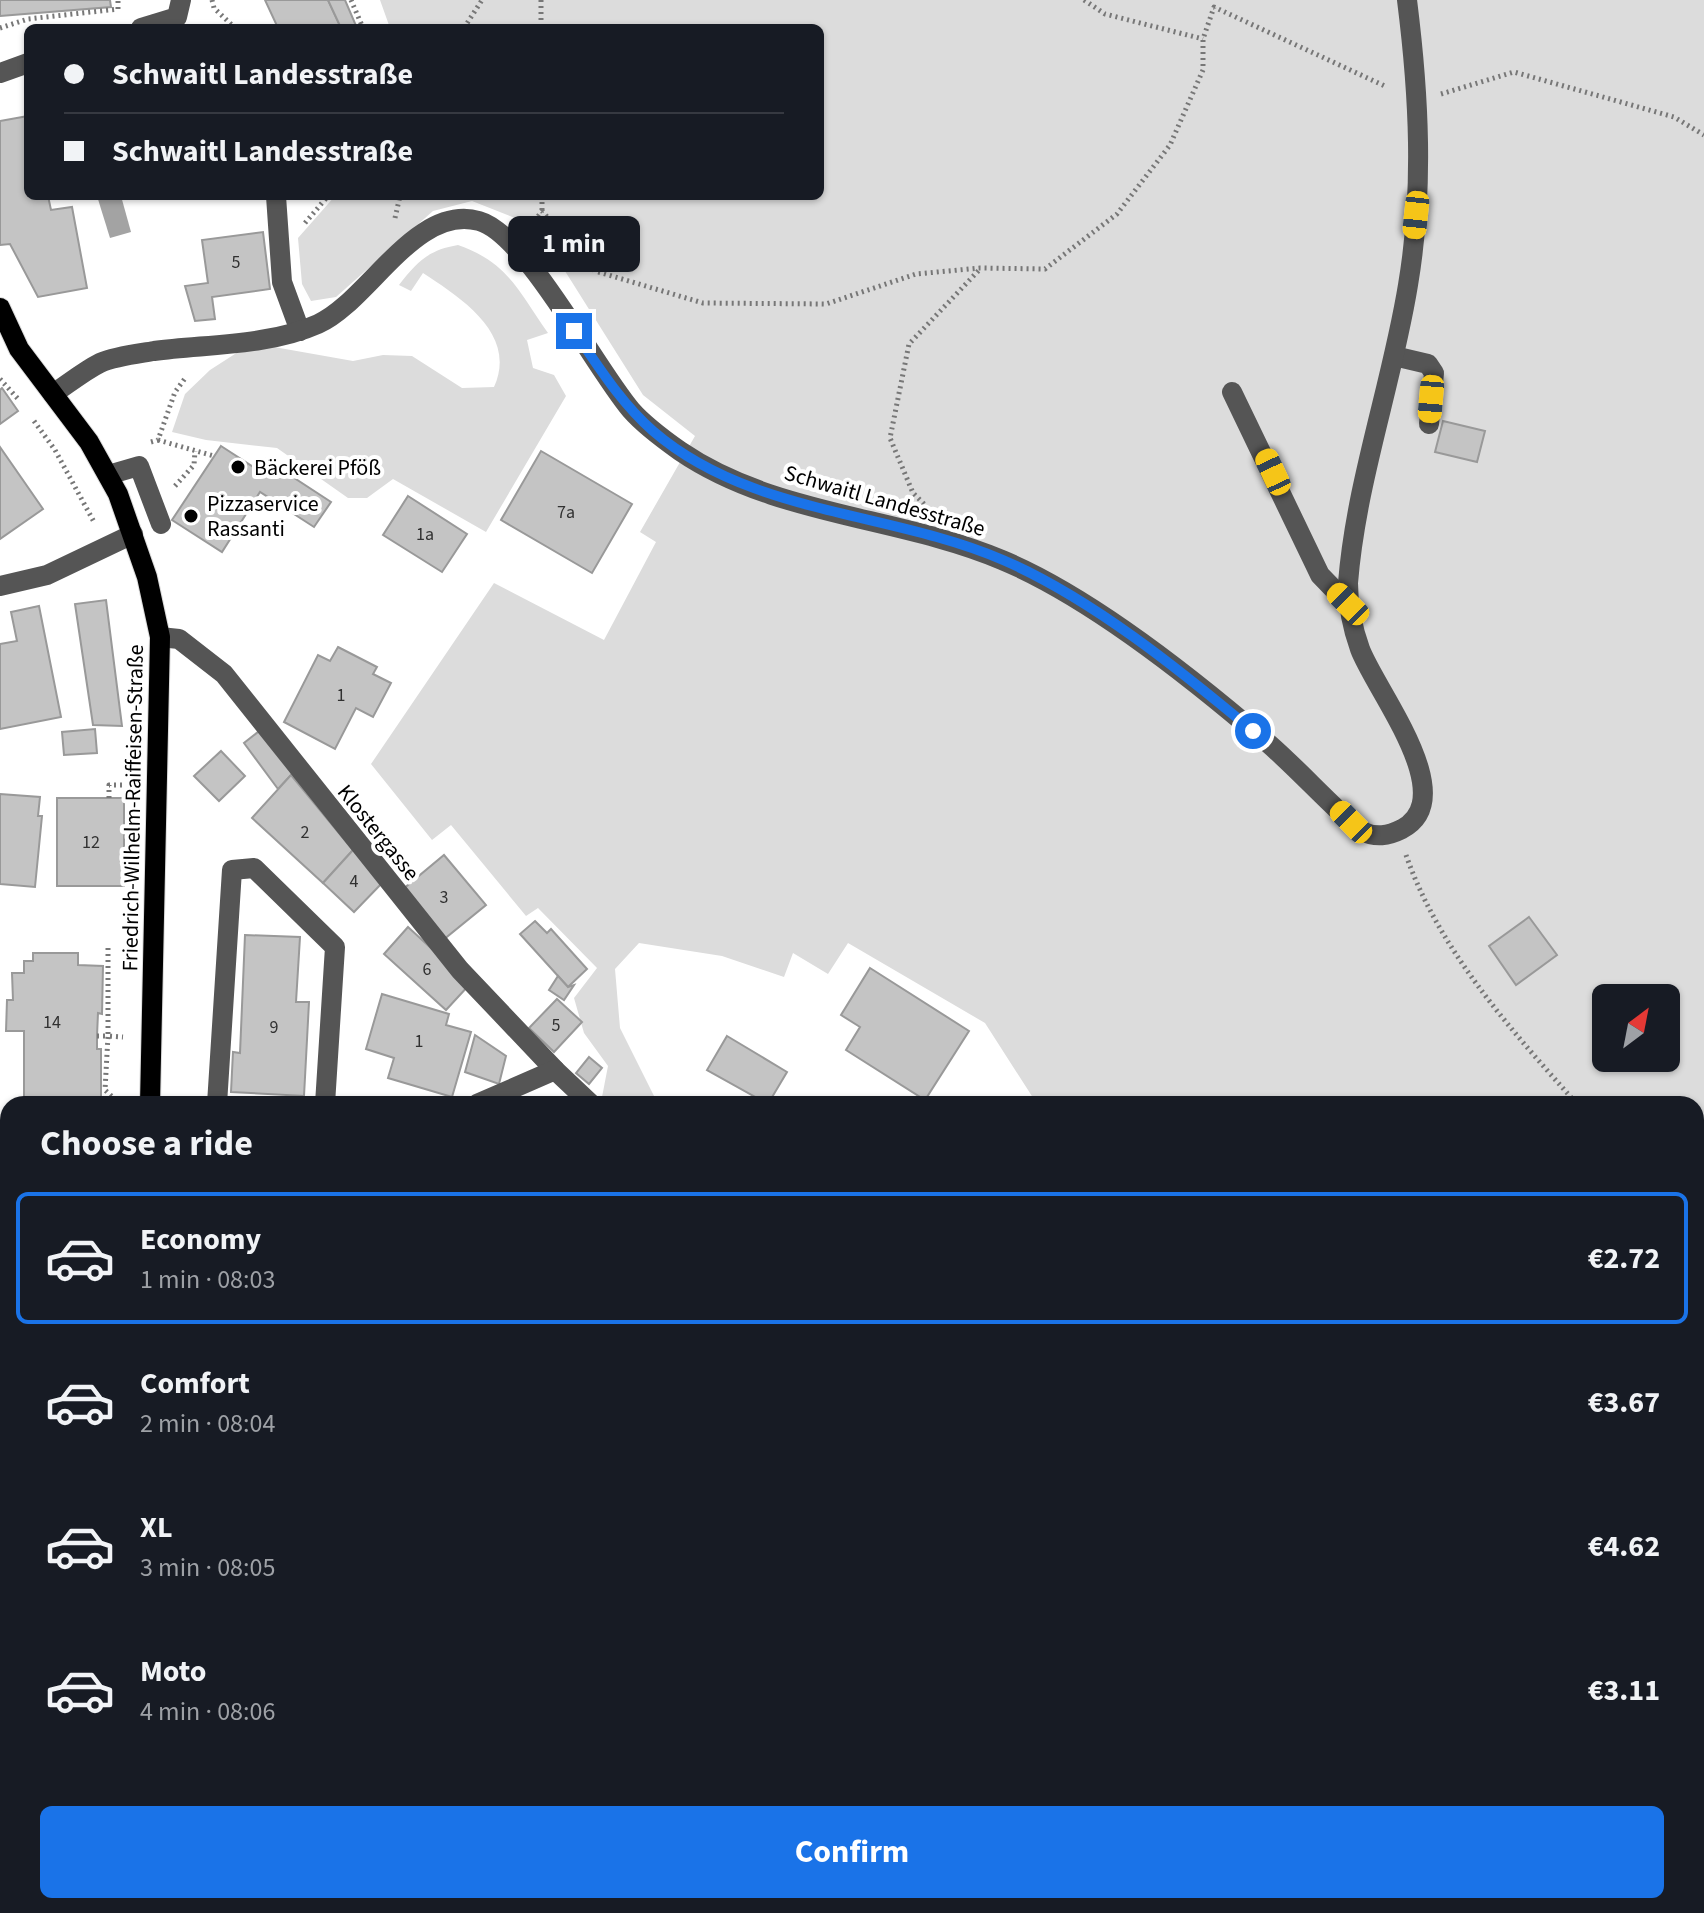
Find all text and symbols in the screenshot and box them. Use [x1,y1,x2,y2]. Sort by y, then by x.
text: Schwaitl Landesstraße [112,53,413,96]
text: Schwaitl Landesstraße [112,130,413,173]
car [1402,190,1430,240]
callout: 1 min [508,215,640,271]
text: 1 min [542,225,606,262]
house number: 5 [232,250,241,275]
route end [556,313,592,349]
car [1417,374,1445,424]
car [1252,445,1294,499]
place label: Bäckerei Pföß [254,452,381,484]
street label: Schwaitl Landesstraße [781,457,989,545]
marker: Bäckerei Pföß [229,458,247,476]
place label: Pizzaservice Rassanti [207,488,319,545]
house number: 7a [557,500,575,525]
marker: Pizzaservice Rassanti [182,507,200,525]
house number: 1a [416,522,434,547]
car [1323,579,1373,629]
street label: Friedrich-Wilhelm-Raiffeisen-Straße [114,644,152,972]
house number: 1 [337,683,345,708]
route start [1235,713,1271,749]
street label: Klostergasse [329,778,427,888]
car [1326,797,1376,847]
house number: 2 [301,820,310,845]
house number: 12 [82,830,100,855]
house number: 4 [350,869,359,894]
house number: 3 [440,885,449,910]
house number: 6 [423,957,432,982]
north arrow [1592,984,1680,1072]
map controls [1592,984,1680,1072]
house number: 14 [43,1010,61,1035]
house number: 5 [552,1013,561,1038]
house number: 9 [270,1015,279,1040]
house number: 1 [415,1029,423,1054]
text: Choose a ride [40,1118,253,1169]
text: Economy [140,1218,261,1261]
icon: car [44,1222,116,1294]
text: €2.72 [1588,1237,1660,1280]
text: 1 min · 08:03 [140,1261,275,1298]
text: Comfort [140,1362,250,1405]
icon: car [44,1366,116,1438]
text: €3.67 [1588,1381,1660,1424]
text: 2 min · 08:04 [140,1405,275,1442]
text: XL [140,1506,173,1549]
icon: car [44,1510,116,1582]
text: €4.62 [1588,1525,1660,1568]
text: 3 min · 08:05 [140,1549,275,1586]
text: Moto [140,1650,206,1693]
icon: car [44,1654,116,1726]
text: €3.11 [1588,1669,1660,1712]
text: 4 min · 08:06 [140,1693,275,1730]
button: Confirm [40,1806,1664,1898]

